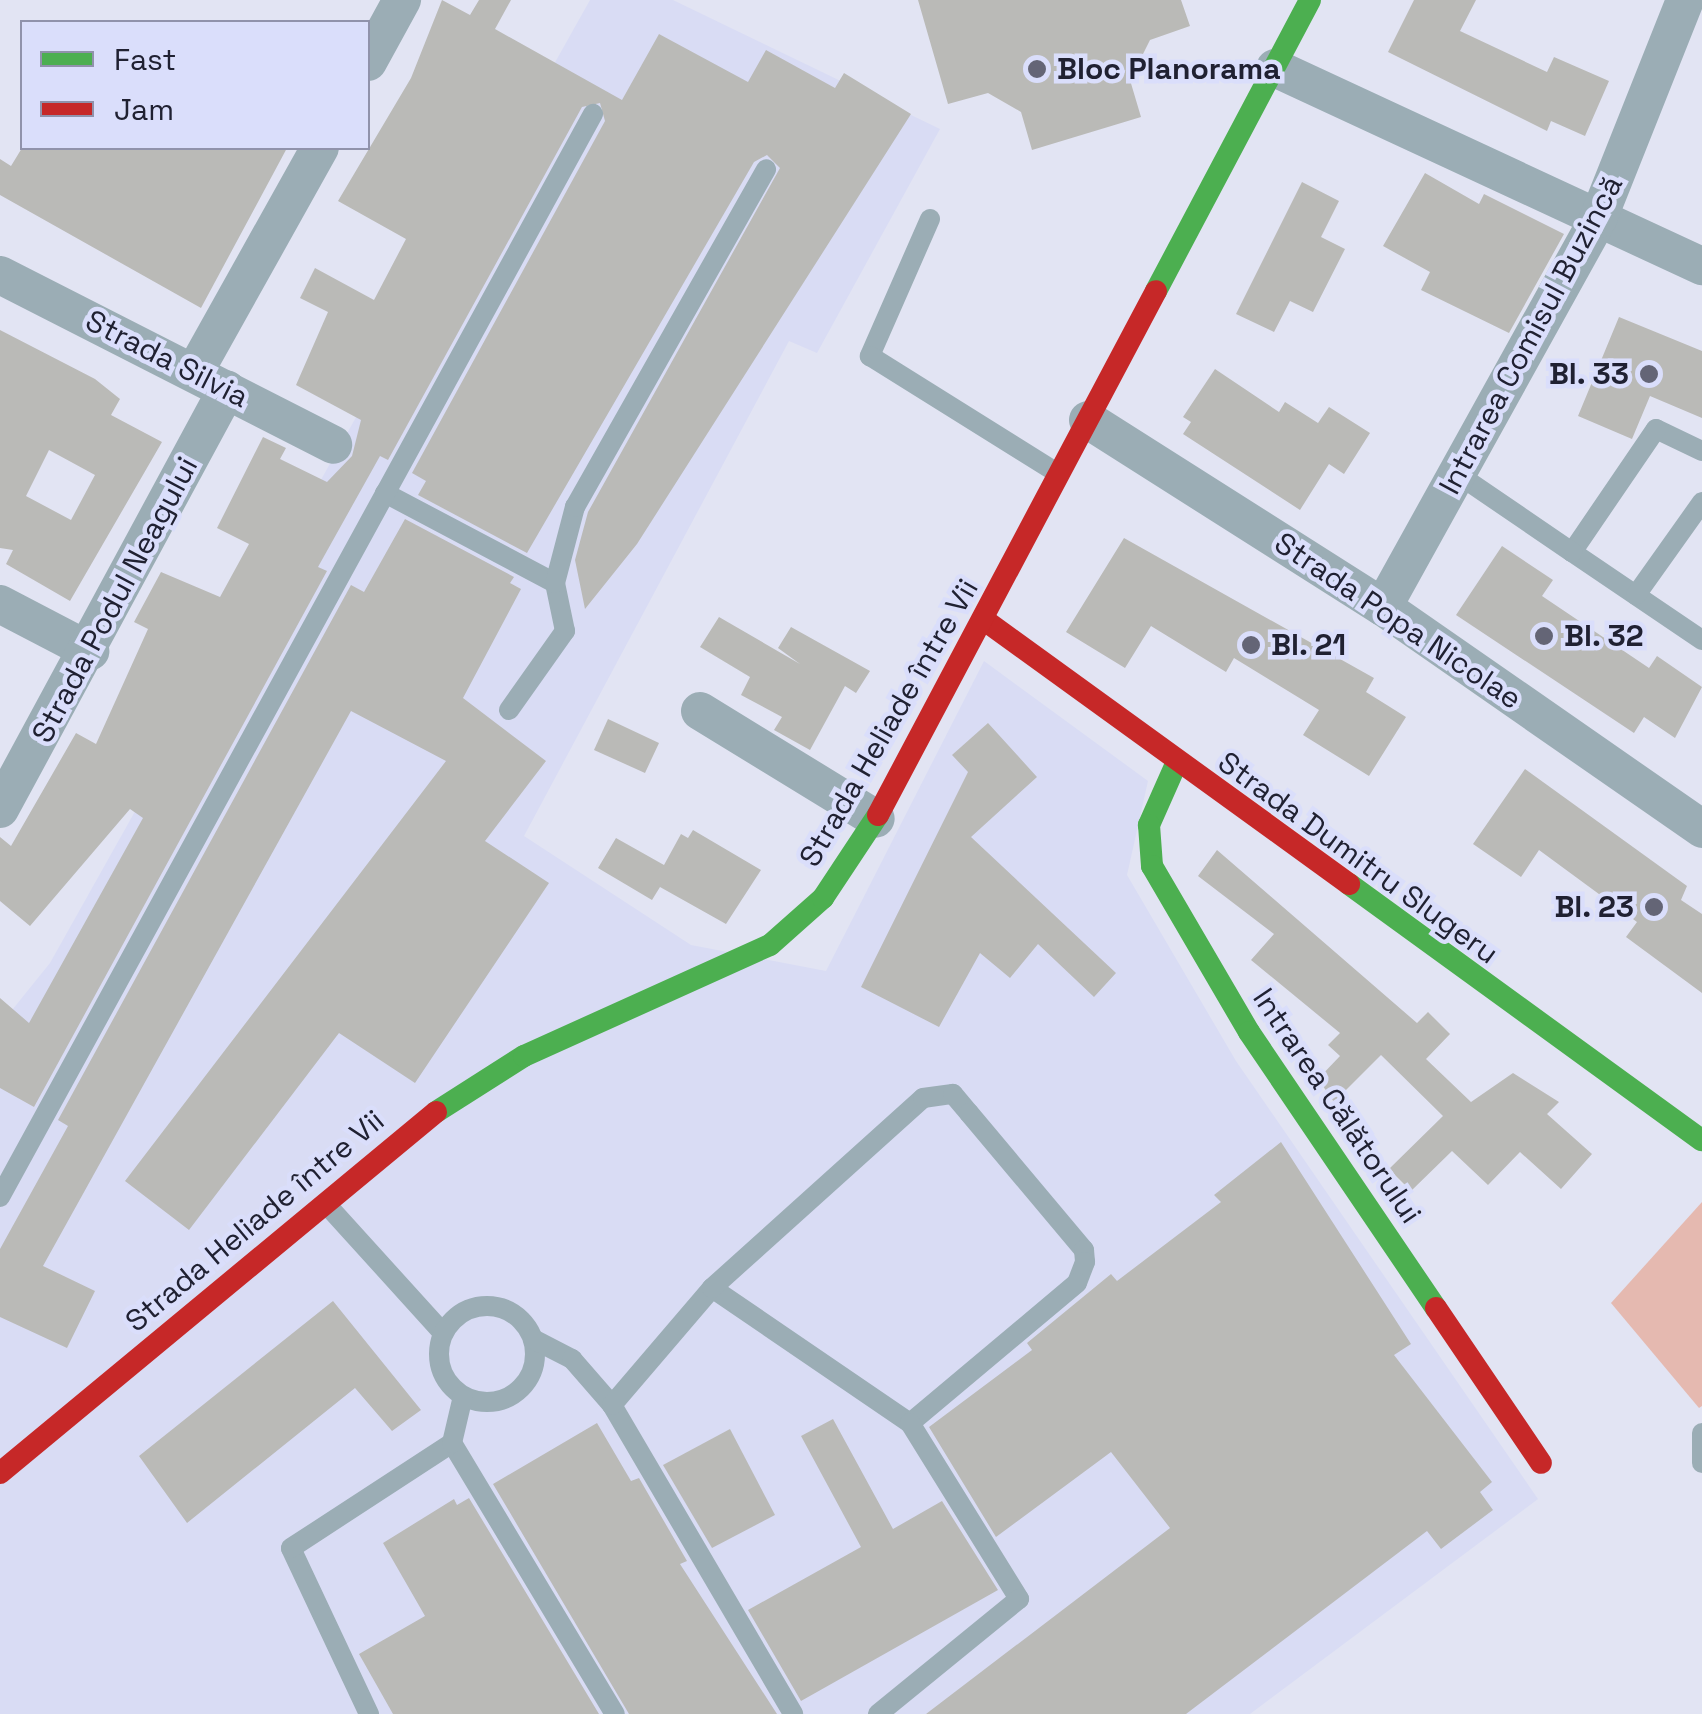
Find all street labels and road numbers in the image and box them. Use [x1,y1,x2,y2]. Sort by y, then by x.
street label: Intrarea Comisul Buzincă [1432,170,1630,500]
street label: Strada Silvia [80,303,254,415]
street label: Strada Podul Neagului [24,451,206,749]
street label: Strada Popa Nicolae [1268,525,1528,717]
street label: Strada Heliade între Vii [792,573,986,873]
street label: Strada Dumitru Slugeru [1211,744,1505,972]
street label: Intrarea Călătorului [1245,982,1429,1230]
street label: Strada Heliade între Vii [118,1102,392,1340]

